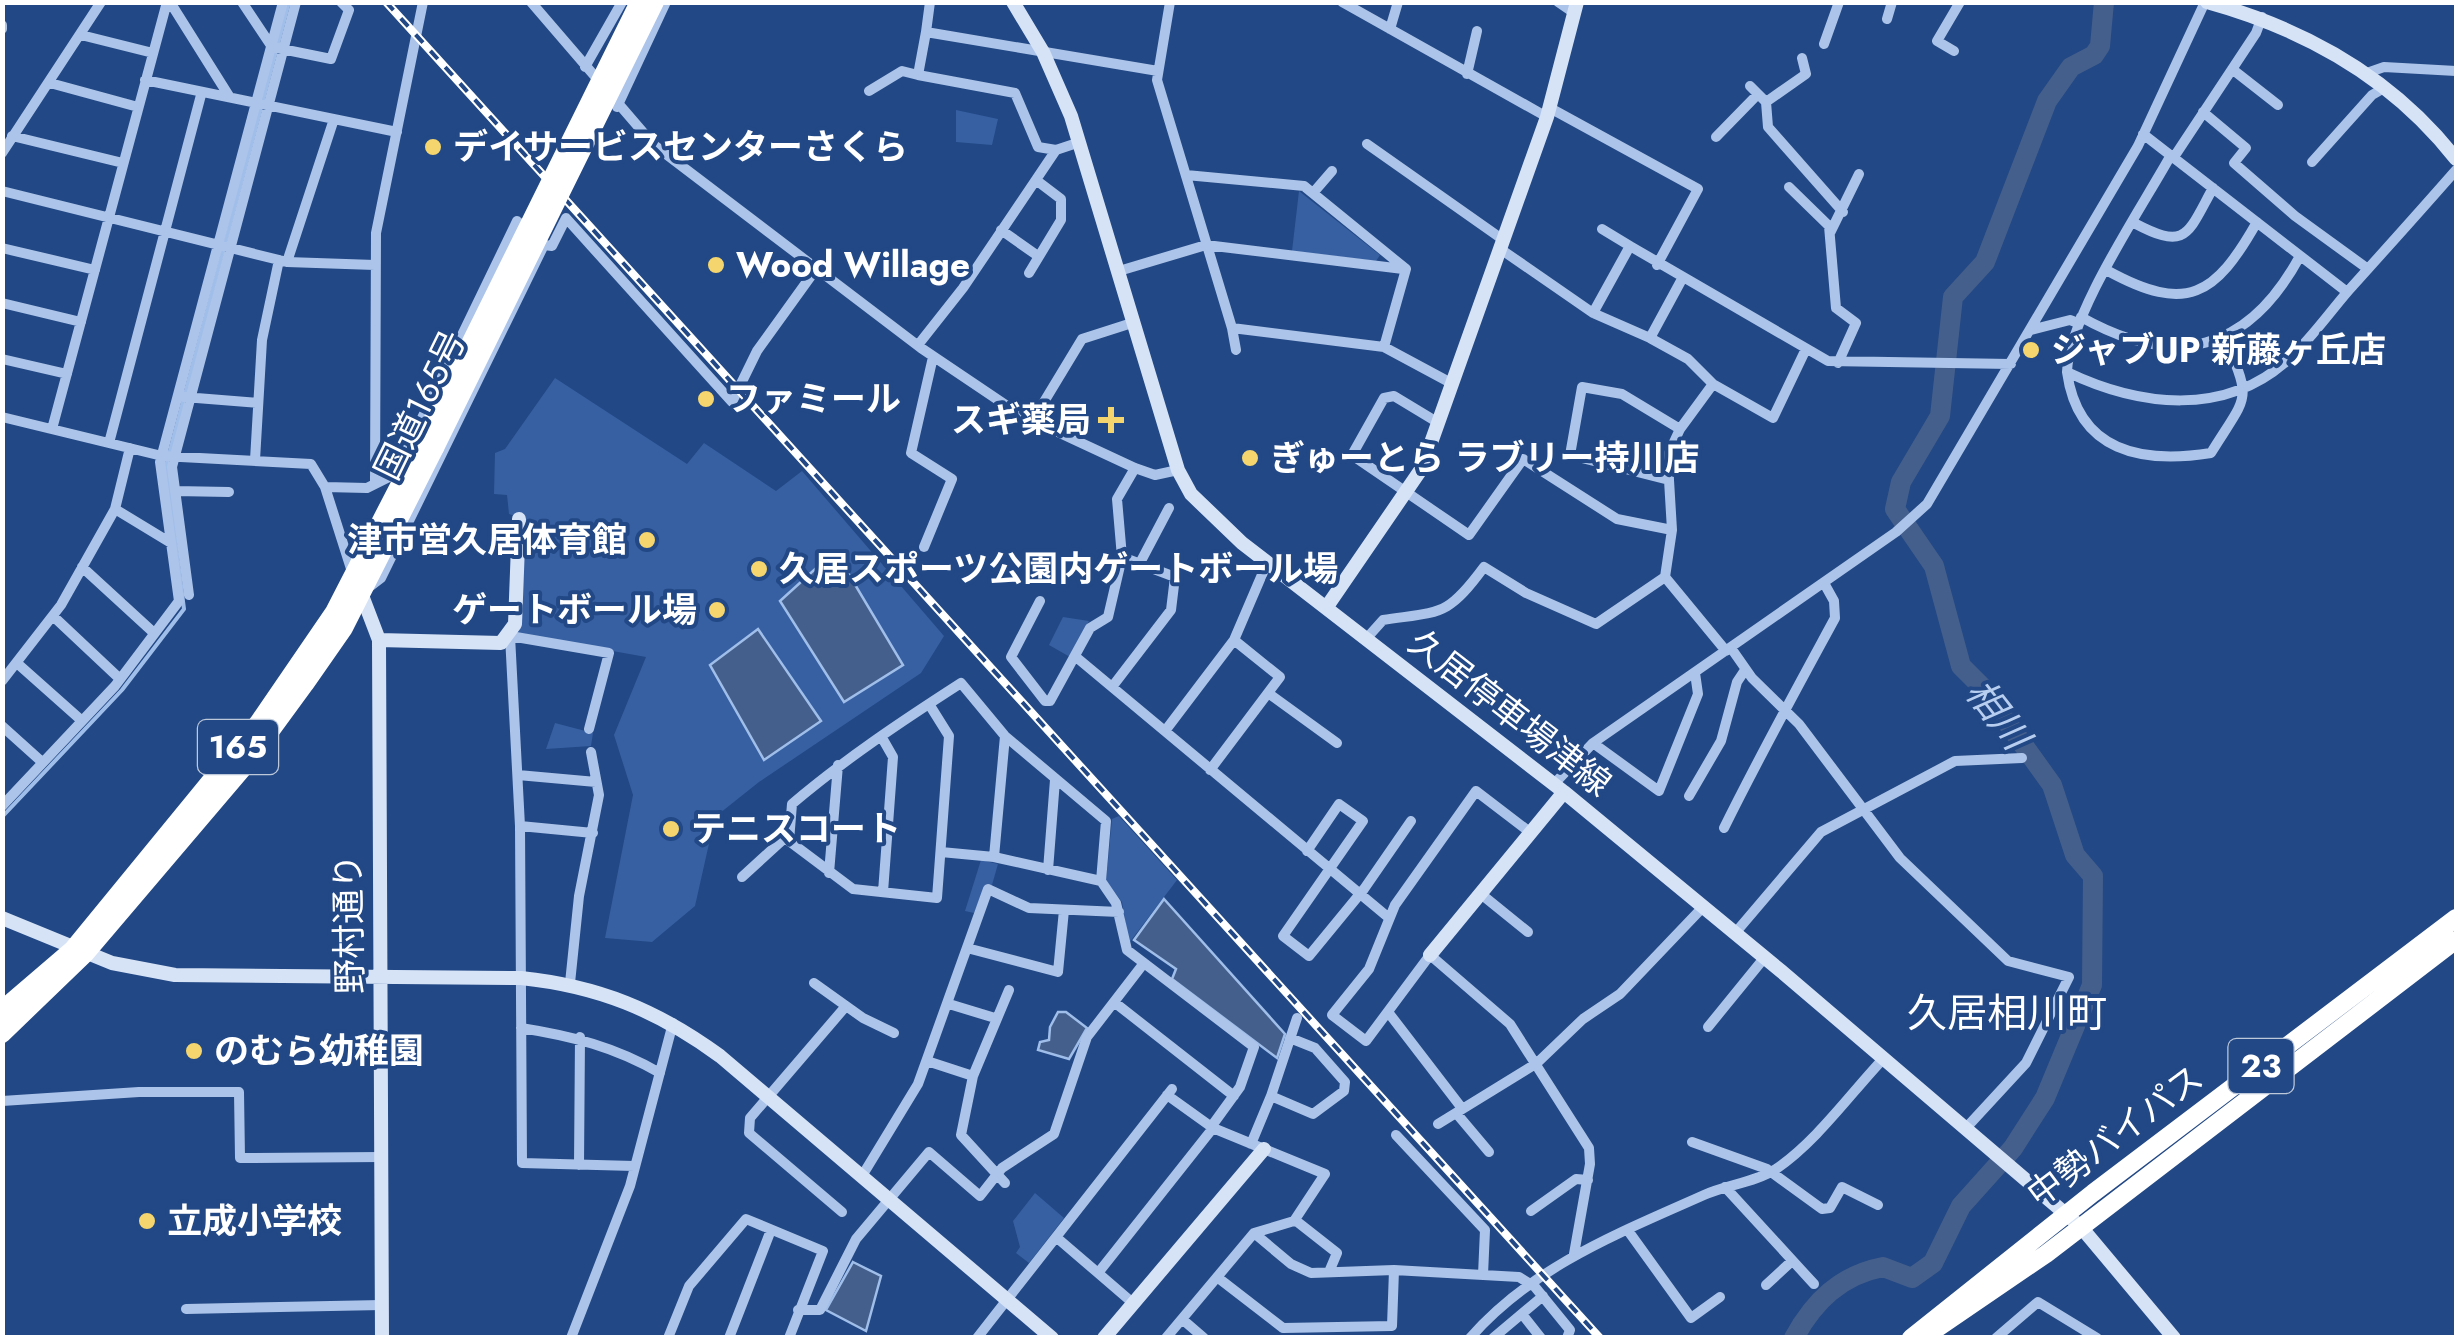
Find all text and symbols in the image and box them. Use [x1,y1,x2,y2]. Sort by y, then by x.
place label: デイサービスセンターさくら [453,122,908,172]
marker: デイサービスセンターさくら [422,136,444,158]
place label: Wood Willage [736,240,970,290]
marker: Wood Willage [705,254,727,276]
street label: 国道165号 [362,322,478,488]
place label: ジャブUP 新藤ヶ丘店 [2051,325,2386,375]
marker: ジャブUP 新藤ヶ丘店 [2020,339,2042,361]
place label: ファミール [726,374,901,424]
marker: ファミール [695,388,717,410]
place label: スギ薬局 [951,395,1091,445]
marker: スギ薬局 [1100,409,1122,431]
place label: ぎゅーとら ラブリー持川店 [1270,433,1699,483]
marker: ぎゅーとら ラブリー持川店 [1239,447,1261,469]
place label: 津市営久居体育館 [347,515,627,565]
marker: 津市営久居体育館 [636,529,658,551]
place label: 久居スポーツ公園内ゲートボール場 [779,544,1338,594]
marker: 久居スポーツ公園内ゲートボール場 [748,558,770,580]
place label: ゲートボール場 [452,585,697,635]
marker: ゲートボール場 [706,599,728,621]
street label: 久居停車場津線 [1398,618,1622,808]
water label: 相川 [1953,667,2046,764]
road number: 165 [198,720,278,774]
place label: テニスコート [691,804,901,854]
marker: テニスコート [660,818,682,840]
street label: 野村通り [323,854,375,994]
district label: 久居相川町 [1907,984,2107,1042]
place label: のむら幼稚園 [214,1026,424,1076]
road number: 23 [2228,1039,2294,1093]
marker: のむら幼稚園 [183,1040,205,1062]
street label: 中勢バイパス [2016,1053,2214,1219]
place label: 立成小学校 [167,1196,342,1246]
marker: 立成小学校 [136,1210,158,1232]

